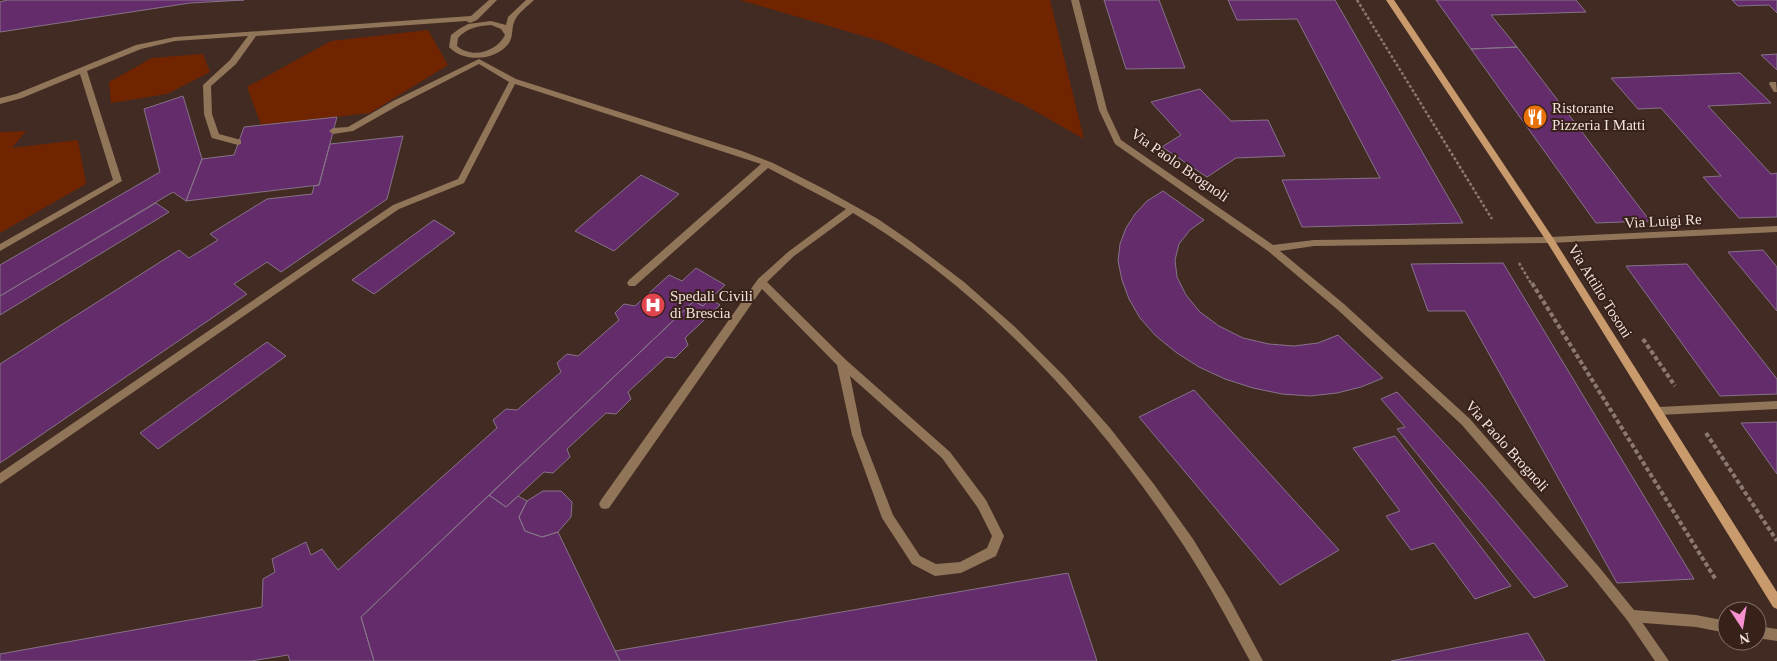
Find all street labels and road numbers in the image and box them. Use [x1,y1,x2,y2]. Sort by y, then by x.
street label: Via Paolo Brognoli [1128,125,1232,205]
street label: Via Luigi Re [1624,211,1702,231]
street label: Via Attilio Tosoni [1565,241,1635,341]
street label: Via Paolo Brognoli [1462,398,1552,494]

